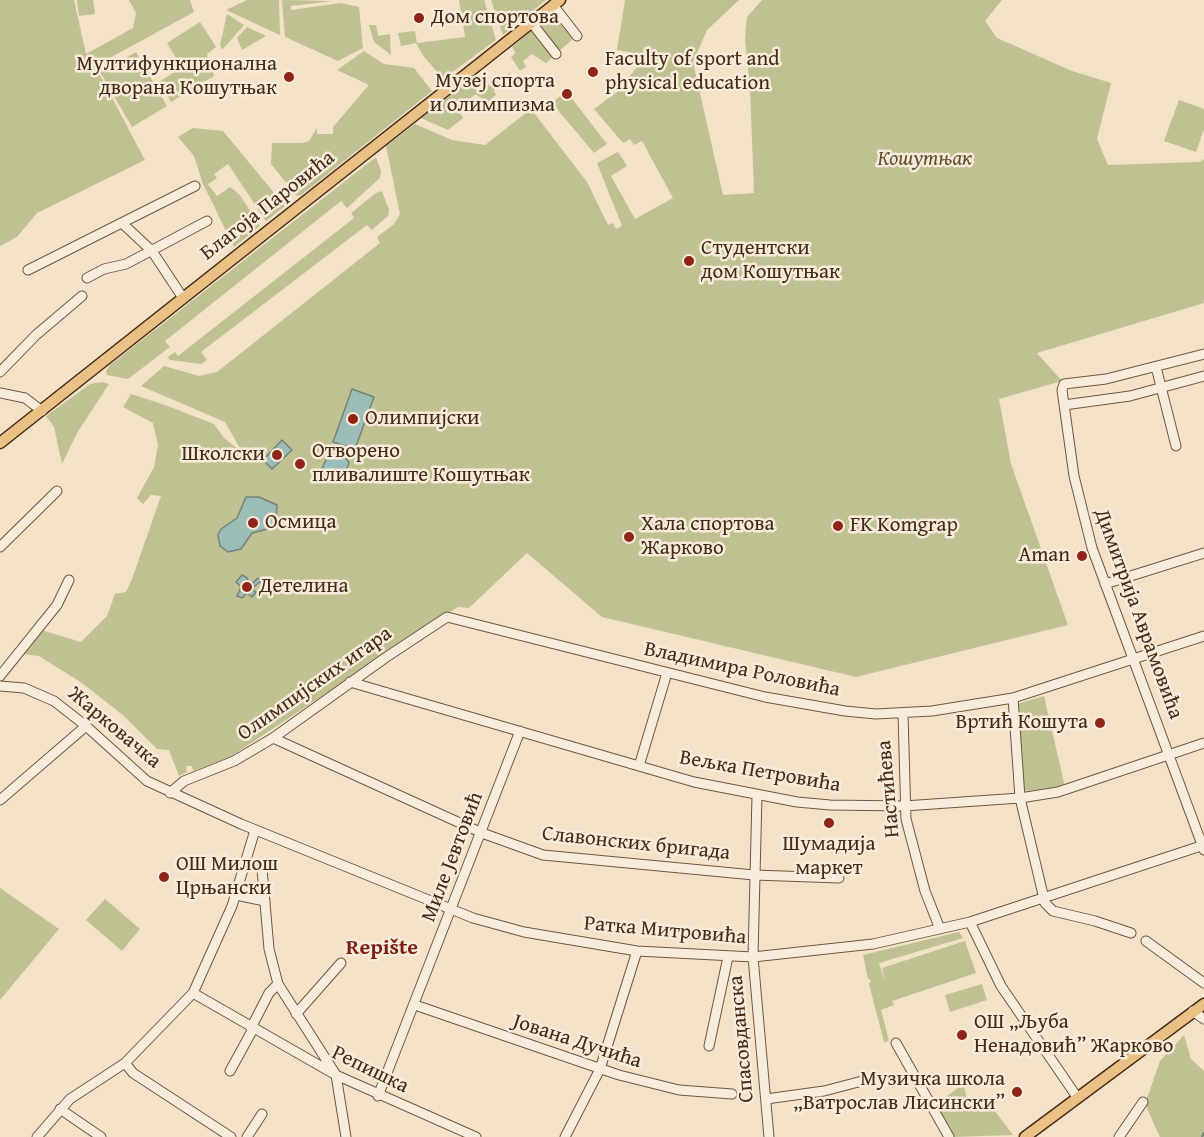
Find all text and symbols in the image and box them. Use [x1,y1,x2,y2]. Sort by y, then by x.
place label: Дом спортова [431,5,559,31]
marker: Дом спортова [412,11,426,25]
place label: Faculty of sport and physical education [605,47,779,97]
place label: Мултифункционална дворана Кошутњак [77,52,277,102]
marker: Faculty of sport and physical education [586,65,600,79]
place label: Музеј спорта и олимпизма [430,69,555,119]
marker: Мултифункционална дворана Кошутњак [282,70,296,84]
marker: Музеј спорта и олимпизма [560,87,574,101]
street label: Благоја Паровића [196,146,340,266]
park label: Кошутњак [877,147,973,173]
place label: Студентски дом Кошутњак [701,236,840,286]
marker: Студентски дом Кошутњак [682,254,696,268]
place label: Олимпијски [365,406,480,432]
marker: Олимпијски [346,412,360,426]
place label: Отворено пливалиште Кошутњак [312,439,530,489]
place label: Школски [181,442,265,468]
marker: Школски [270,448,284,462]
marker: Отворено пливалиште Кошутњак [293,457,307,471]
street label: Димитрија Аврамовића [1088,505,1188,723]
place label: Осмица [265,510,336,536]
place label: Хала спортова Жарково [641,512,774,562]
place label: FK Komgrap [850,513,958,539]
marker: Осмица [246,516,260,530]
marker: FK Komgrap [831,519,845,533]
marker: Хала спортова Жарково [622,530,636,544]
place label: Aman [1018,543,1070,569]
marker: Aman [1075,549,1089,563]
place label: Детелина [259,574,348,600]
marker: Детелина [240,580,254,594]
street label: Олимпијских игара [233,621,397,747]
street label: Владимира Роловића [642,637,842,703]
street label: Жарковачка [62,682,166,774]
place label: Вртић Кошута [955,710,1088,736]
marker: Вртић Кошута [1093,716,1107,730]
street label: Настићева [872,739,906,839]
street label: Вељка Петровића [678,745,842,799]
street label: Миле Јевтовић [417,788,489,926]
marker: Шумадија маркет [822,816,836,830]
street label: Славонских бригада [541,822,731,866]
place label: Шумадија маркет [783,832,875,882]
place label: ОШ Милош Црњански [176,852,278,902]
marker: ОШ Милош Црњански [157,870,171,884]
street label: Ратка Митровића [583,911,747,951]
district label: Repište [346,935,418,961]
street label: Спасовданска [724,974,760,1104]
street label: Јована Дучића [509,1009,645,1075]
place label: ОШ „Љуба Ненадовић” Жарково [974,1010,1173,1060]
marker: ОШ „Љуба Ненадовић” Жарково [955,1028,969,1042]
street label: Репишка [327,1041,413,1099]
place label: Музичка школа „Ватрослав Лисински” [793,1067,1005,1117]
marker: Музичка школа „Ватрослав Лисински” [1010,1085,1024,1099]

